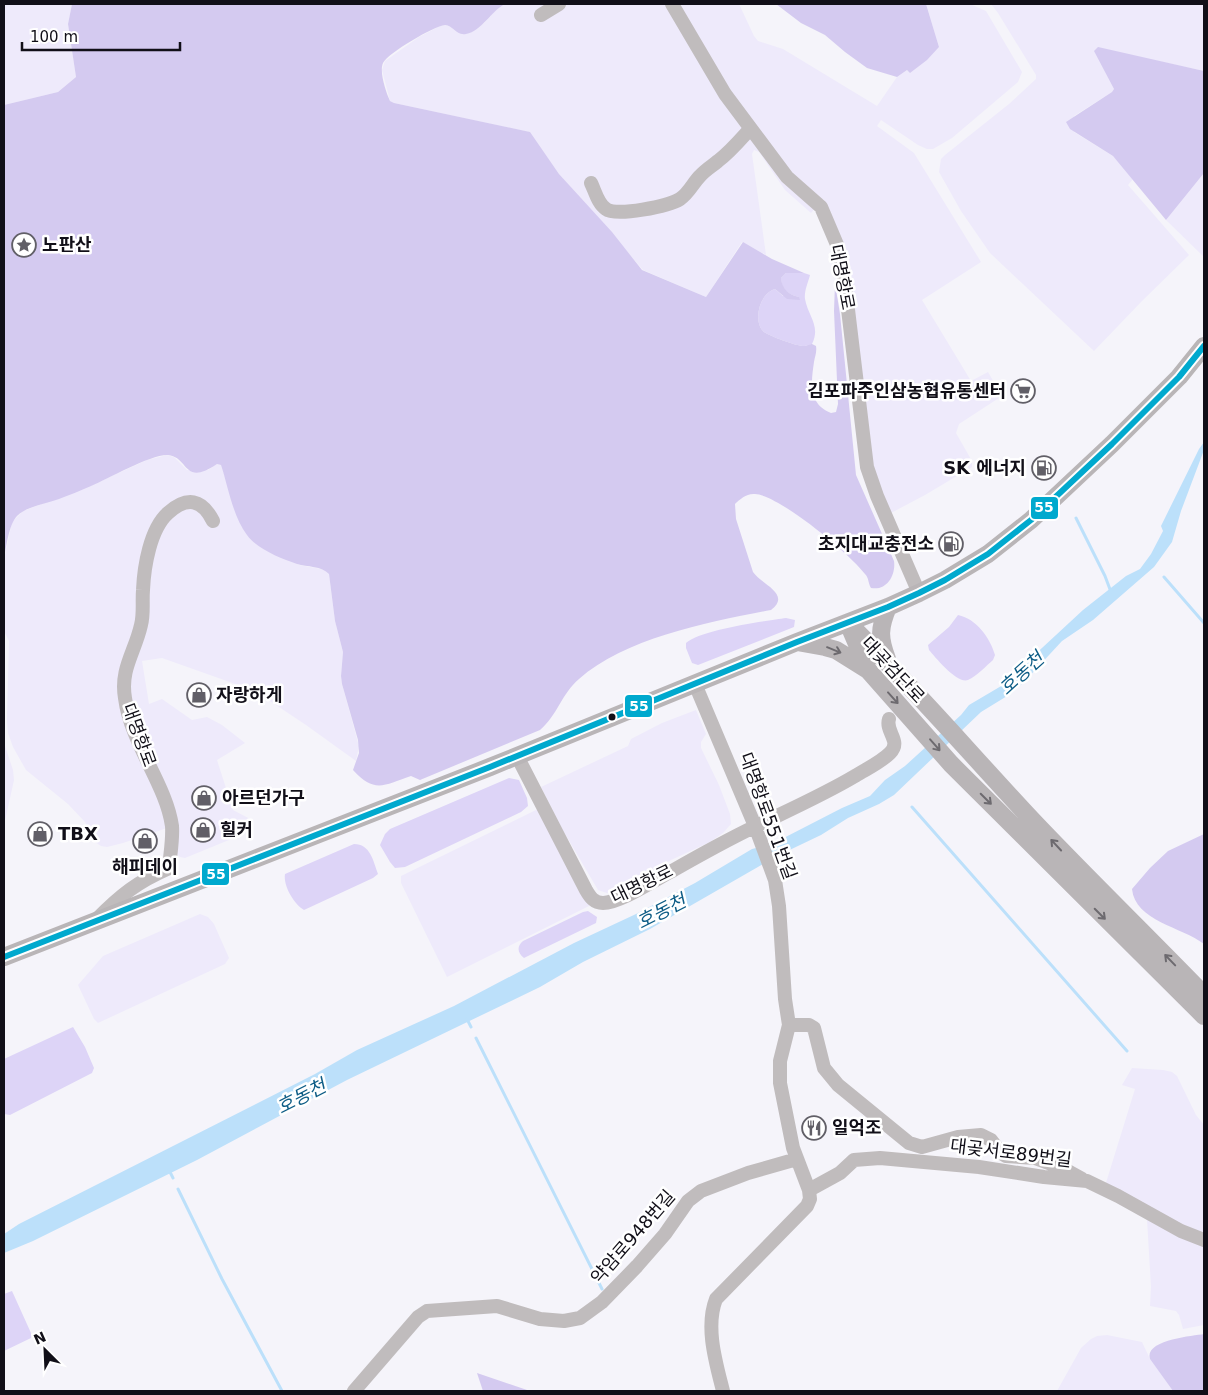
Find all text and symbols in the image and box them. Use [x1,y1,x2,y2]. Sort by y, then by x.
scale bar [22,20,180,52]
text: 100 m [30,28,78,46]
place icon: 노판산 [11,232,37,258]
place label: 노판산 [42,234,92,255]
street label: 대명항로 [826,242,859,311]
supermarket icon: 김포파주인삼농협유통센터 [1010,378,1036,404]
place label: 김포파주인삼농협유통센터 [807,380,1006,401]
fuel station icon: SK 에너지 [1031,455,1057,481]
place label: SK 에너지 [943,457,1026,478]
line badge: 55 [1030,496,1059,520]
text: 55 [1034,499,1054,515]
fuel station icon: 초지대교충전소 [938,531,964,557]
place label: 초지대교충전소 [818,533,934,554]
street label: 대곶검단로 [857,632,929,707]
one-way arrow [826,646,841,655]
water label: 호동천 [994,646,1049,699]
shop icon: 자랑하게 [186,682,212,708]
place label: 자랑하게 [216,684,282,705]
one-way arrow [887,691,898,704]
line badge: 55 [624,694,653,718]
text: 55 [629,698,649,714]
street label: 대명항로 [118,700,161,770]
unlabelled marker [607,712,617,722]
one-way arrow [929,738,940,751]
street label: 대명항로551번길 [736,749,801,882]
shop icon: 아르던가구 [191,785,217,811]
place label: 아르던가구 [222,787,305,808]
one-way arrow [980,793,992,805]
shop icon: 힐커 [190,817,216,843]
place label: 힐커 [220,819,253,840]
shop icon: TBX [27,821,53,847]
place label: TBX [58,823,98,844]
shop icon: 해피데이 [132,828,158,854]
one-way arrow [1050,838,1062,851]
place label: 해피데이 [112,856,178,877]
street label: 대명항로 [607,860,676,908]
line badge: 55 [201,862,230,886]
text: 55 [206,866,226,882]
water label: 호동천 [633,889,691,933]
one-way arrow [1094,908,1107,920]
one-way arrow [1164,954,1176,966]
water label: 호동천 [273,1074,331,1118]
restaurant icon: 일억조 [801,1115,827,1141]
place label: 일억조 [832,1117,882,1138]
street label: 대곶서로89번길 [949,1135,1073,1170]
street label: 약암로948번길 [586,1186,679,1288]
north arrow [20,1325,70,1375]
text: N [31,1328,48,1348]

